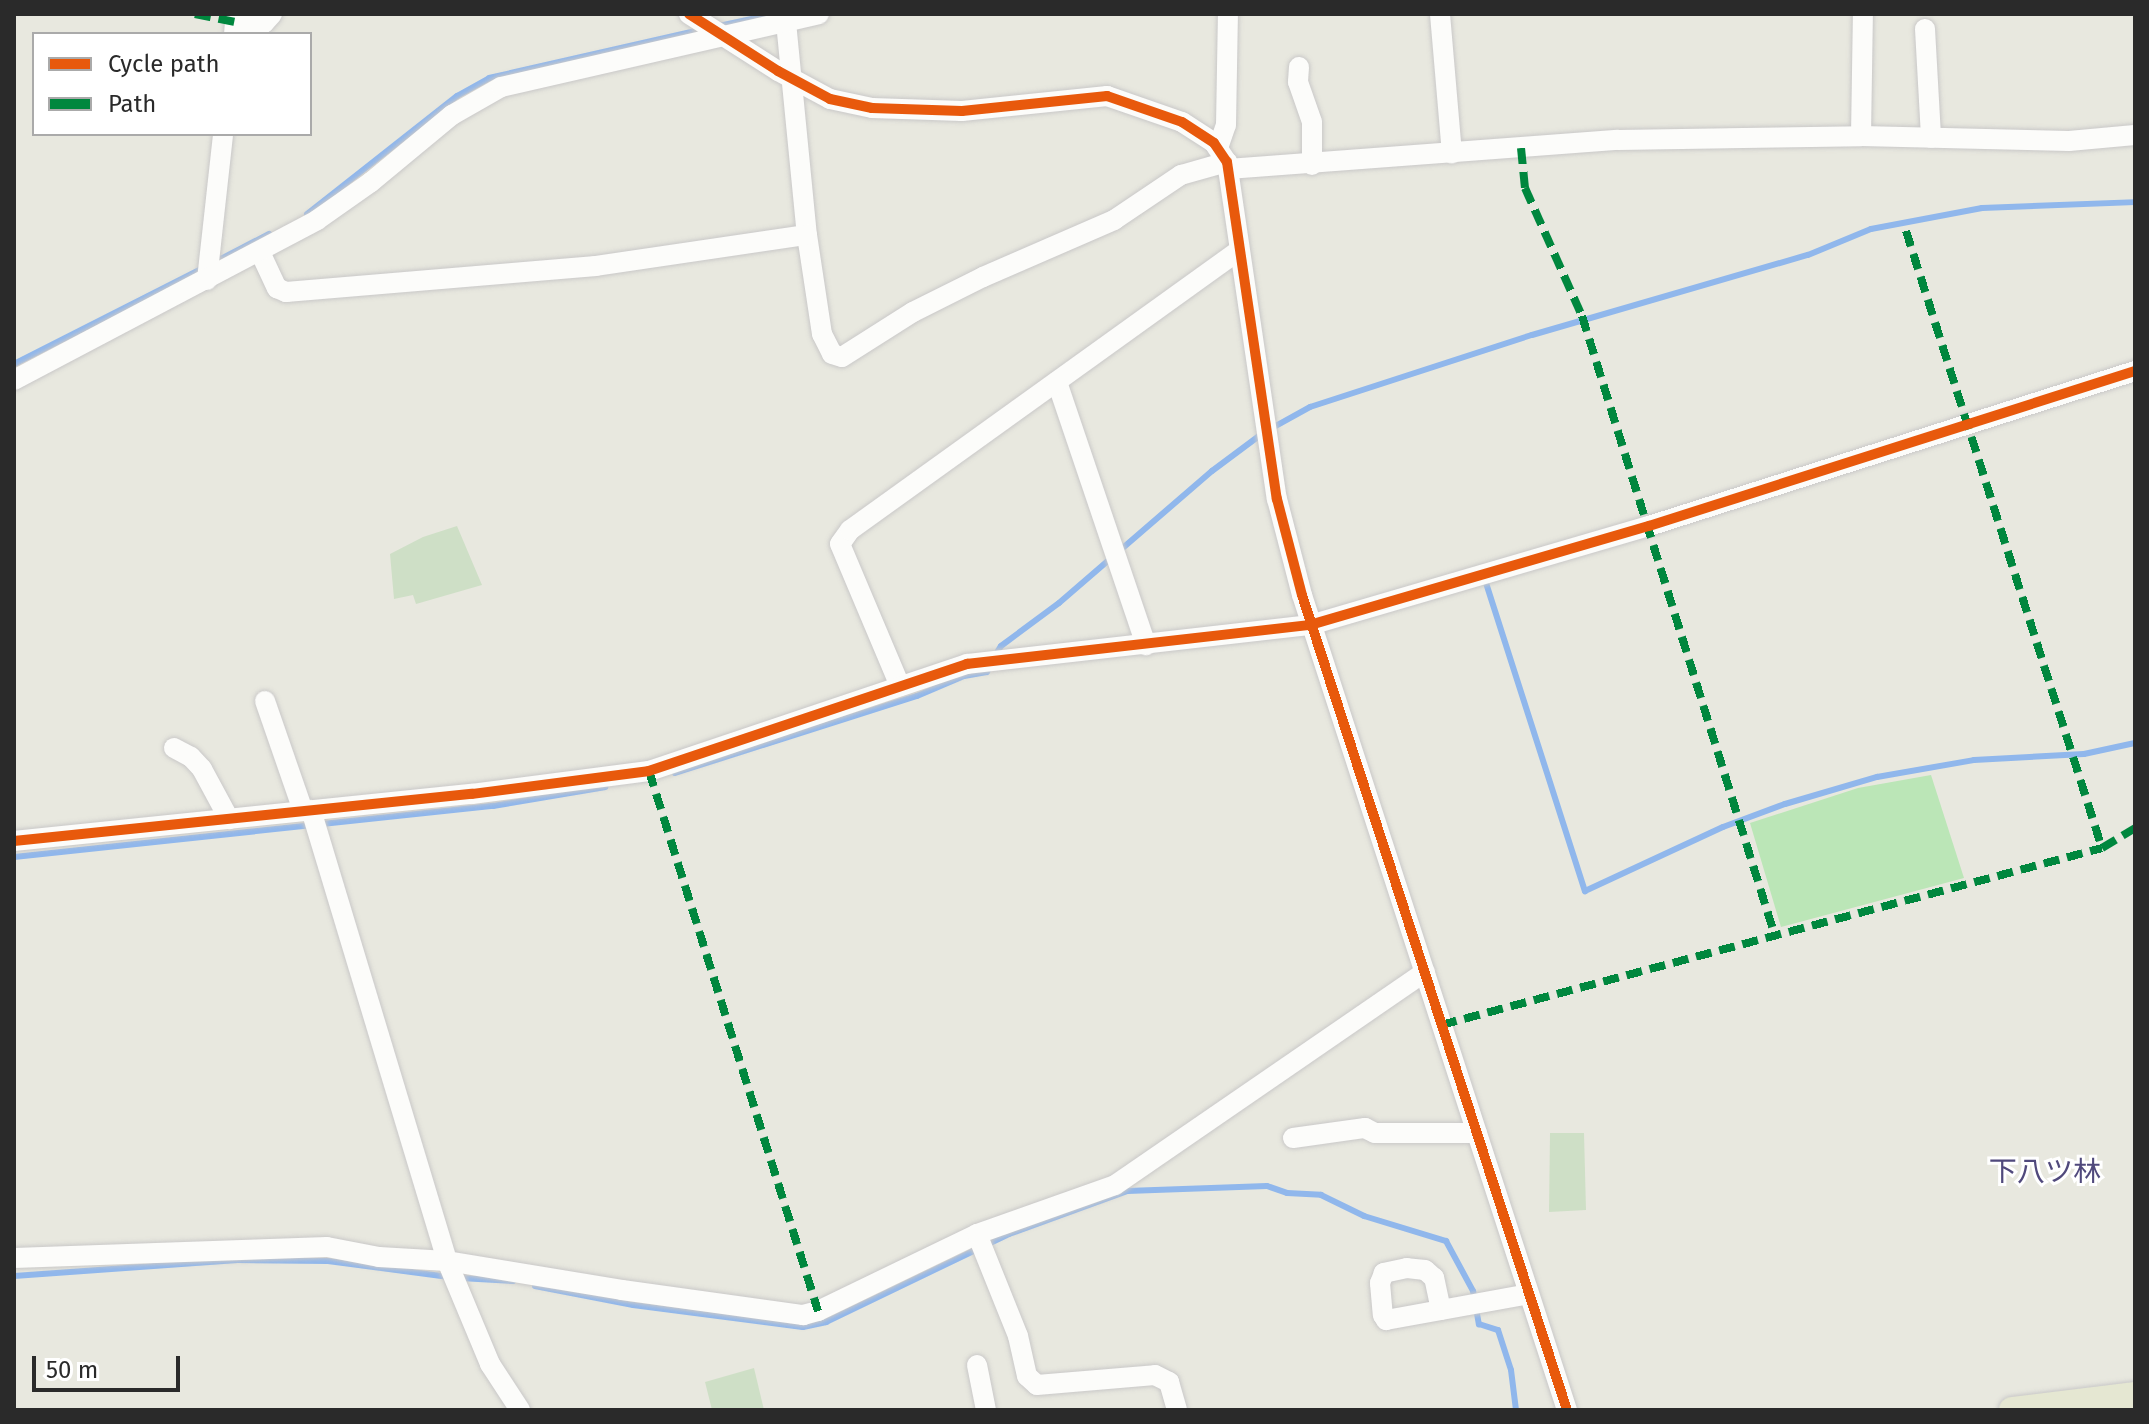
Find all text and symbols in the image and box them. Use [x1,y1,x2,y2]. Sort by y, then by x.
legend [32,32,312,136]
text: Cycle path [108,50,220,78]
text: Path [108,90,156,118]
district label: 下八ツ林 [1989,1155,2101,1189]
scale bar [36,1340,184,1390]
text: 50 m [46,1356,98,1384]

